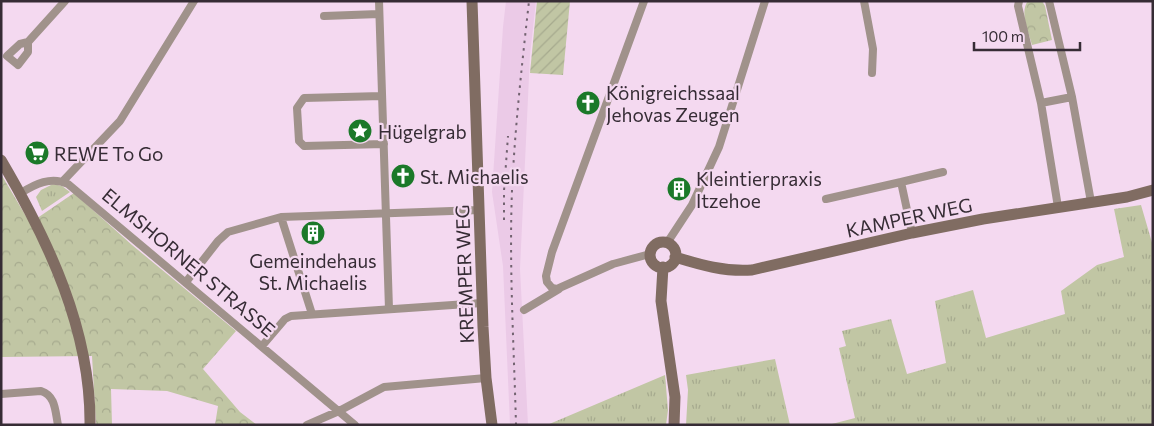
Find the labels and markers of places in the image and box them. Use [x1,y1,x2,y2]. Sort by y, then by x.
place label: Königreichssaal Jehovas Zeugen [606,81,740,126]
church icon: Königreichssaal Jehovas Zeugen [575,90,601,116]
place icon: Hügelgrab [347,118,373,144]
place label: Hügelgrab [378,120,467,143]
supermarket icon: REWE To Go [24,140,50,166]
place label: REWE To Go [54,142,163,165]
church icon: St. Michaelis [390,163,416,189]
place label: St. Michaelis [420,165,529,188]
place label: Kleintierpraxis Itzehoe [696,167,822,212]
building icon: Kleintierpraxis Itzehoe [666,176,692,202]
building icon: Gemeindehaus St. Michaelis [300,220,326,246]
place label: Gemeindehaus St. Michaelis [249,249,377,294]

